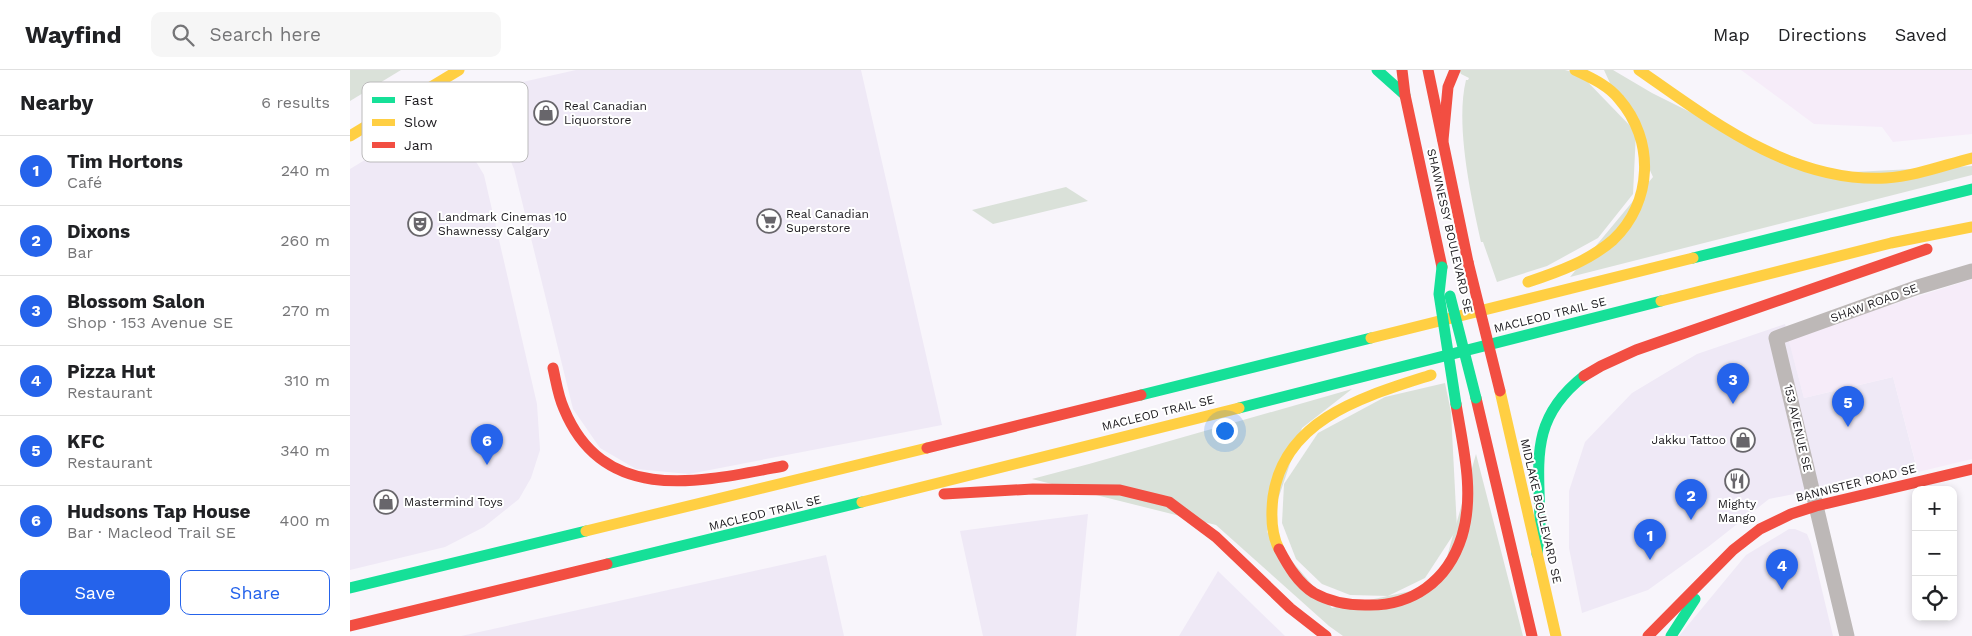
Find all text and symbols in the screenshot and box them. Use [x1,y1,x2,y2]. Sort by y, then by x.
search box [151,12,501,57]
text: Wayfind [25,21,121,49]
icon: search [169,21,197,49]
text: Search here [209,23,321,46]
text: Map [1713,24,1750,45]
text: Directions [1778,24,1867,45]
text: Saved [1895,24,1947,45]
legend [362,82,528,162]
text: Nearby [20,90,93,115]
text: Fast [404,92,433,108]
text: 6 results [261,93,330,112]
place label: Real Canadian Liquorstore [564,99,647,127]
shop icon: Real Canadian Liquorstore [533,100,559,126]
text: Slow [404,114,437,130]
text: Jam [404,137,433,153]
street label: SHAWNESSY BOULEVARD SE [1424,147,1476,315]
text: Tim Hortons [67,150,183,173]
text: 1 [33,161,39,180]
text: 240 m [281,161,330,180]
text: Café [67,173,102,192]
place label: Real Canadian Superstore [786,207,869,235]
supermarket icon: Real Canadian Superstore [756,208,782,234]
place label: Landmark Cinemas 10 Shawnessy Calgary [438,210,567,238]
theatre icon: Landmark Cinemas 10 Shawnessy Calgary [407,211,433,237]
text: Dixons [67,220,130,243]
text: 2 [31,231,41,250]
text: 260 m [280,231,330,250]
text: Bar [67,243,93,262]
street label: SHAW ROAD SE [1828,281,1920,325]
text: Blossom Salon [67,290,205,313]
street label: MACLEOD TRAIL SE [1492,294,1608,336]
text: 3 [31,301,41,320]
text: 270 m [282,301,330,320]
text: Shop · 153 Avenue SE [67,313,233,332]
text: Pizza Hut [67,360,155,383]
pin: 3 [1717,363,1749,404]
text: 4 [31,371,41,390]
text: 310 m [284,371,330,390]
text: Restaurant [67,383,153,402]
street label: 153 AVENUE SE [1781,383,1815,473]
pin: 5 [1832,386,1864,427]
street label: MACLEOD TRAIL SE [1100,392,1216,434]
your location [1212,418,1238,444]
pin: 6 [471,424,503,465]
shop icon: Jakku Tattoo [1730,427,1756,453]
text: KFC [67,430,105,453]
place label: Jakku Tattoo [1652,433,1726,447]
street label: MIDLAKE BOULEVARD SE [1517,437,1565,585]
text: 5 [31,441,41,460]
text: 340 m [280,441,330,460]
text: Restaurant [67,453,153,472]
street label: BANNISTER ROAD SE [1794,461,1918,505]
restaurant icon: Mighty Mango [1724,468,1750,494]
pin: 2 [1675,479,1707,520]
map controls [1912,486,1957,621]
button: + [1912,486,1957,531]
shop icon: Mastermind Toys [373,489,399,515]
street label: MACLEOD TRAIL SE [707,492,823,534]
place label: Mastermind Toys [404,495,503,509]
place label: Mighty Mango [1718,497,1757,525]
text: Hudsons Tap House [67,500,251,523]
text: 6 [31,511,41,530]
text: 400 m [280,511,330,530]
pin: 1 [1634,519,1666,560]
text: Bar · Macleod Trail SE [67,523,236,542]
button: − [1912,531,1957,576]
pin: 4 [1766,549,1798,590]
button: Save [20,570,170,615]
button: Share [180,570,330,615]
button: locate [1912,576,1957,621]

